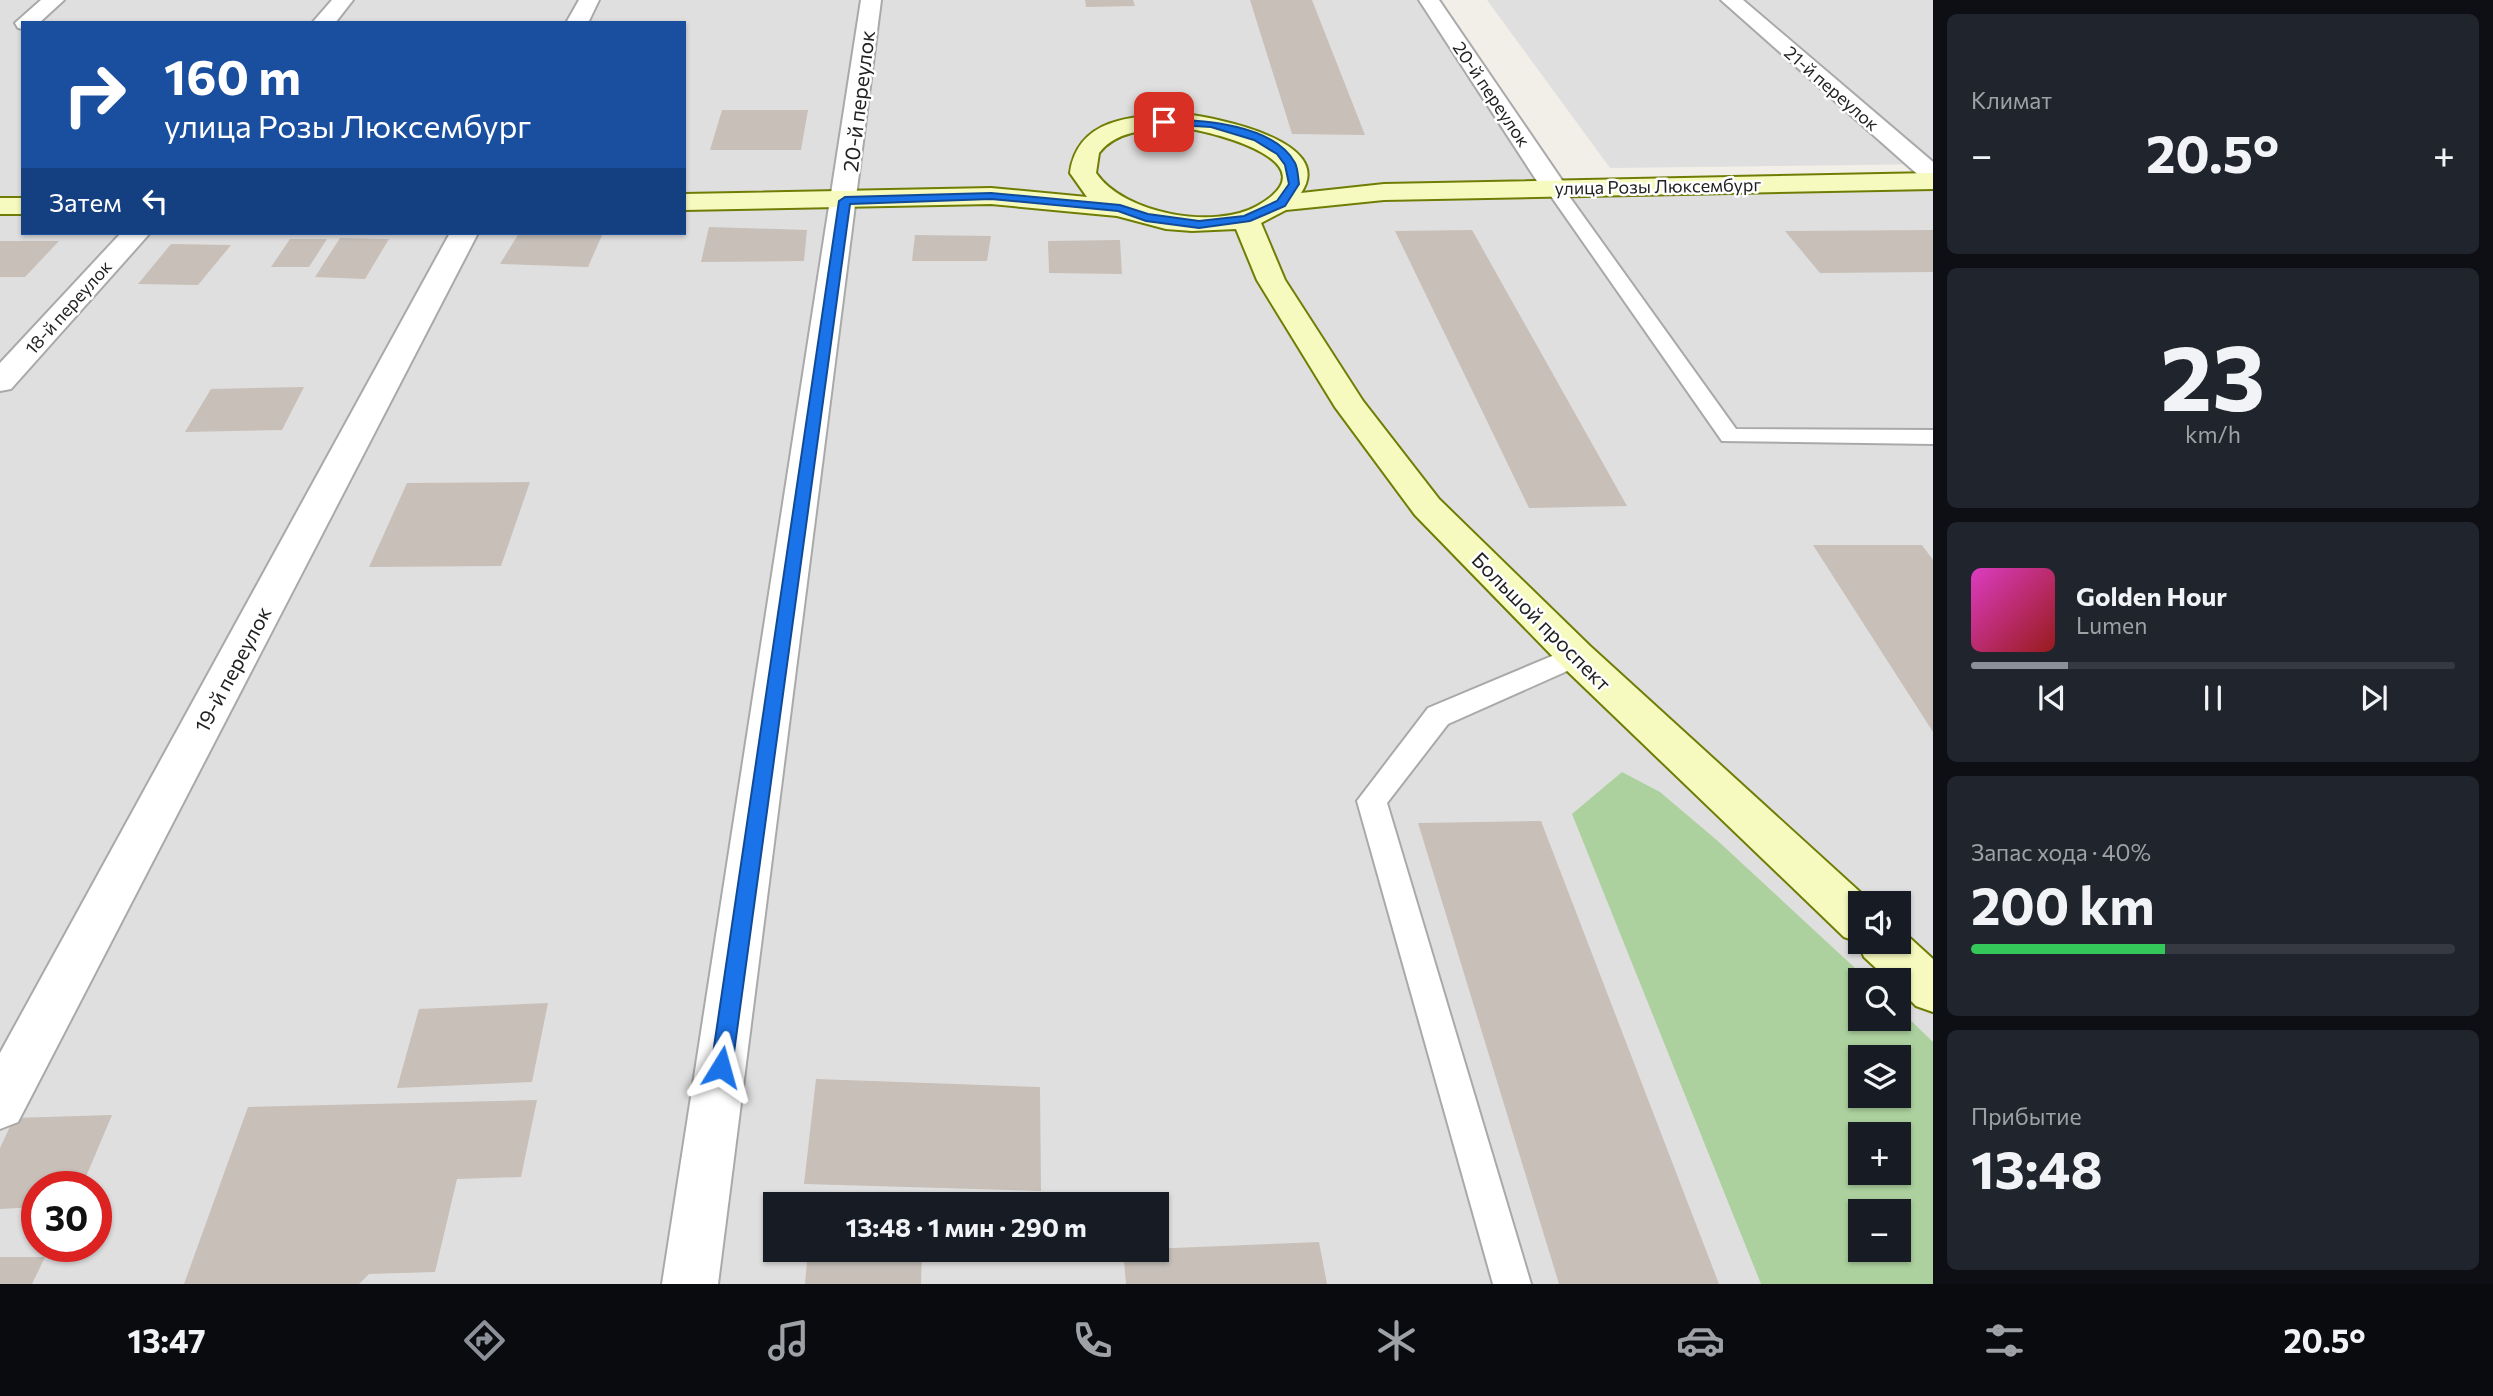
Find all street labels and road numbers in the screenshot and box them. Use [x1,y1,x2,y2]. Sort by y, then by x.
street label: 20-й переулок [837,29,879,173]
street label: 20-й переулок [1449,37,1535,151]
street label: 21-й переулок [1780,41,1884,135]
street label: улица Розы Люксембург [1554,173,1762,199]
street label: 18-й переулок [20,255,116,359]
street label: Большой проспект [1467,546,1617,696]
street label: 19-й переулок [188,602,276,736]

